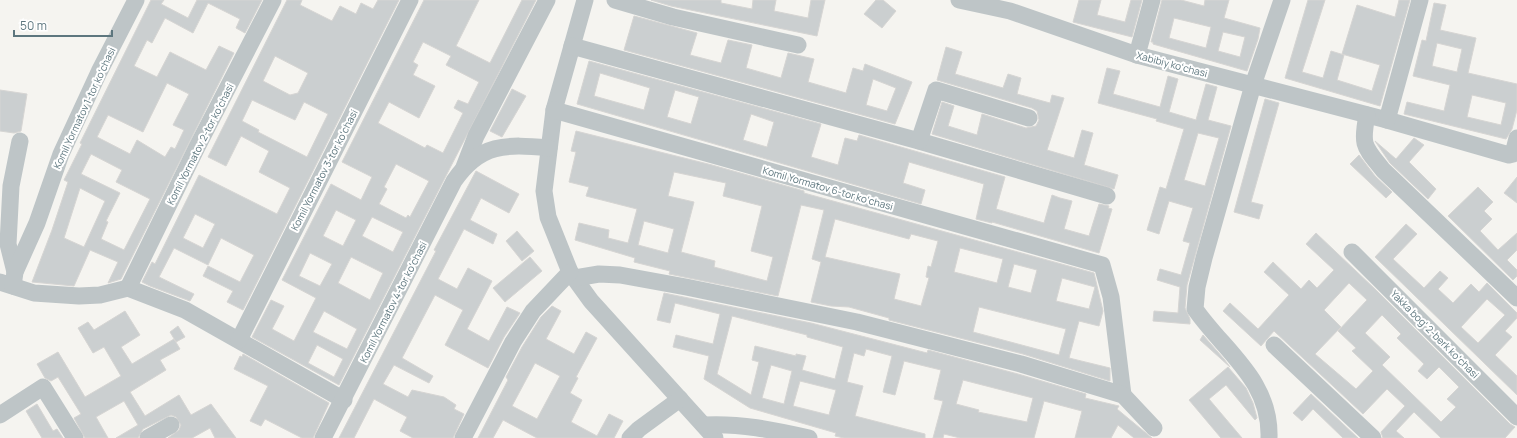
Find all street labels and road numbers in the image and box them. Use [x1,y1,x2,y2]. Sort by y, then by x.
street label: Komil Yormatov 1-tor koʻchasi [50,45,118,171]
street label: Xabibiy koʻchasi [1135,48,1209,80]
street label: Komil Yormatov 2-tor koʻchasi [163,81,237,207]
street label: Komil Yormatov 3-tor koʻchasi [287,107,361,233]
street label: Komil Yormatov 6-tor koʻchasi [761,163,895,213]
street label: Komil Yormatov 4-tor koʻchasi [356,239,430,365]
street label: Yakka bogʻ 2-berk koʻchasi [1388,287,1482,381]

